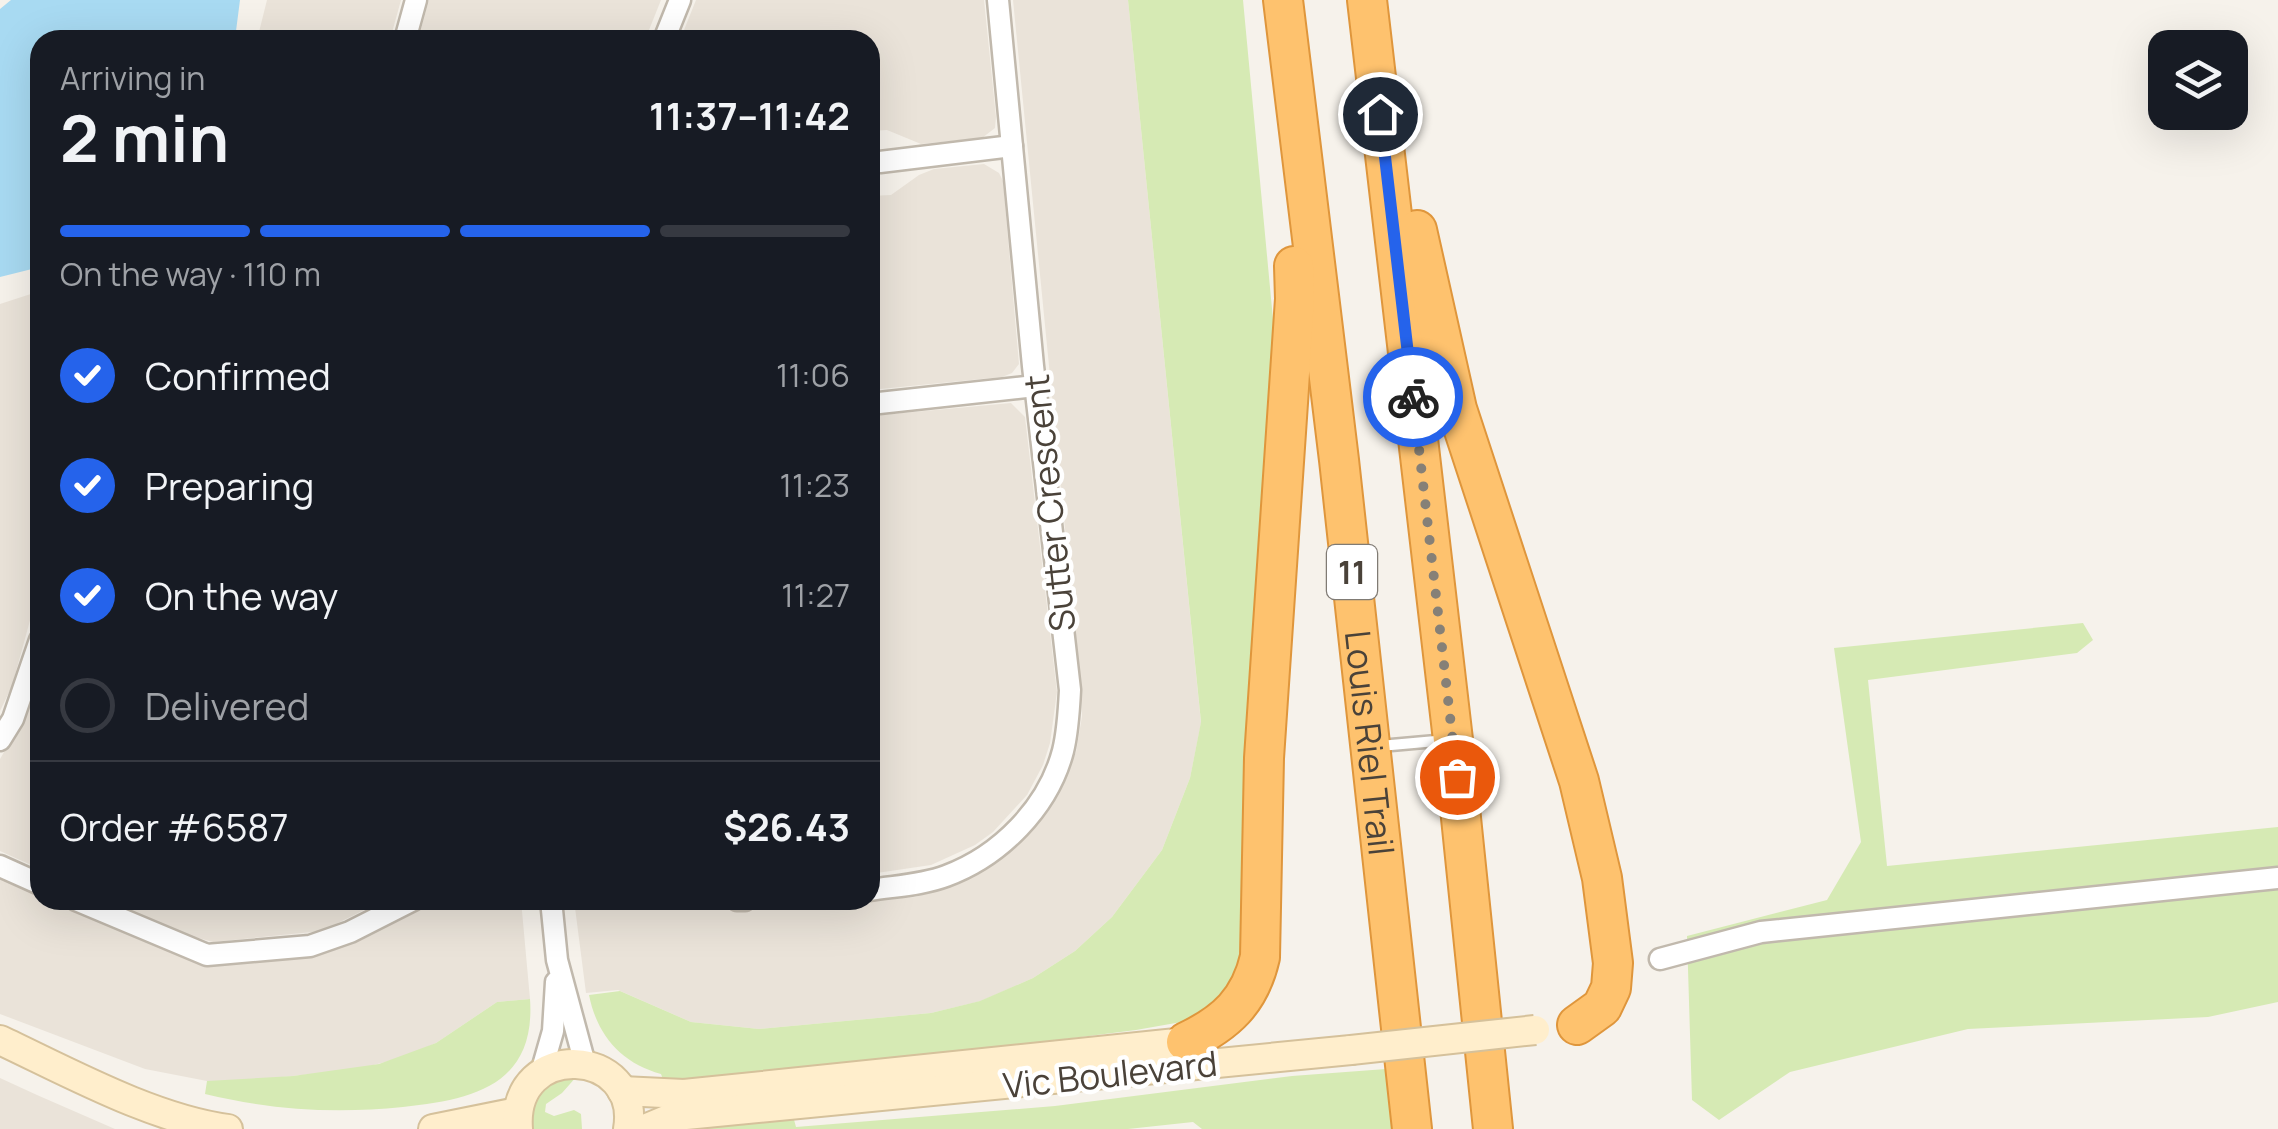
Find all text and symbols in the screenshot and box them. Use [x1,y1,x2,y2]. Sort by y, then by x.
map controls [2148,30,2248,130]
button: layers [2148,30,2248,130]
text: Arriving in [60,56,205,100]
pin [1338,72,1423,157]
icon: home [1353,87,1408,142]
text: 11:37–11:42 [649,89,850,141]
text: 2 min [60,93,229,182]
text: On the way · 110 m [60,252,321,296]
courier [1363,347,1463,447]
icon: check [60,348,115,403]
text: Confirmed [145,349,331,401]
text: 11:06 [776,353,850,397]
icon: bike [1386,370,1441,425]
street label: Sutter Crescent [1012,372,1086,634]
icon: check [60,458,115,513]
text: Preparing [145,459,314,511]
text: 11:23 [780,463,850,507]
road number: 11 [1327,545,1377,599]
icon: check [60,568,115,623]
text: On the way [145,569,338,621]
text: 11:27 [781,573,850,617]
street label: Louis Riel Trail [1334,628,1406,858]
text: Delivered [145,679,309,731]
pin [1415,735,1500,820]
icon: bag [1430,750,1485,805]
text: Order #6587 [60,800,288,852]
text: $26.43 [723,800,850,852]
street label: Vic Boulevard [1001,1039,1219,1109]

